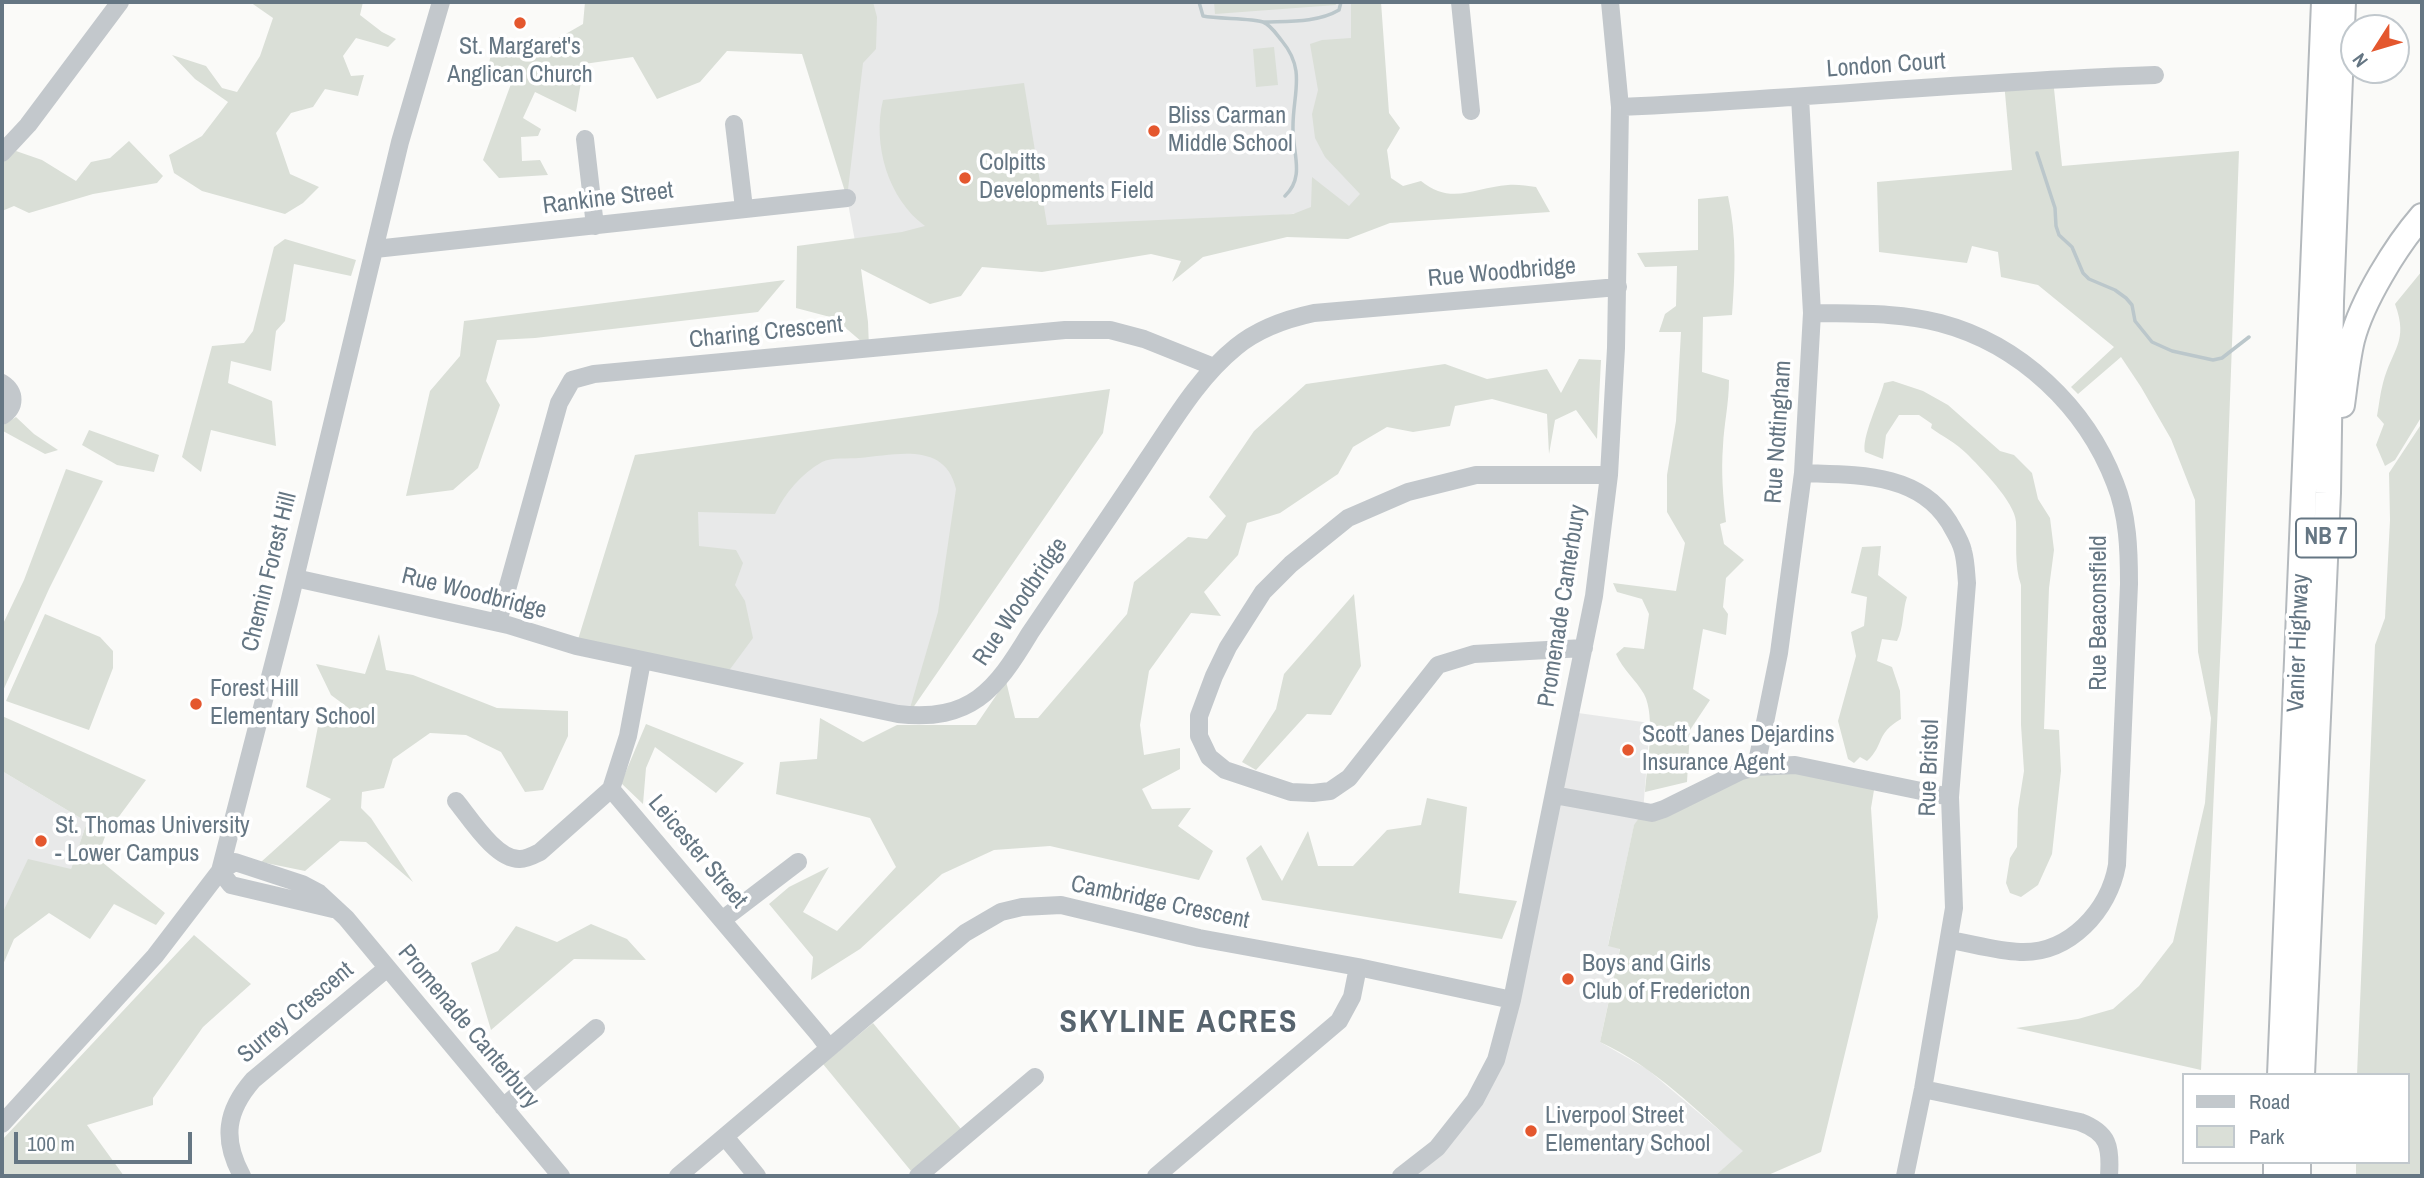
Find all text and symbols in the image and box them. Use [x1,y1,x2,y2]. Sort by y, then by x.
north arrow [2340,14,2410,84]
marker: St. Margaret's Anglican Church [512,15,528,31]
place label: St. Margaret's Anglican Church [447,34,593,90]
street label: London Court [1826,47,1946,85]
text: N [2346,48,2374,73]
place label: Bliss Carman Middle School [1168,103,1293,159]
marker: Bliss Carman Middle School [1146,123,1162,139]
place label: Colpitts Developments Field [979,150,1154,206]
marker: Colpitts Developments Field [957,170,973,186]
street label: Rankine Street [541,177,675,221]
street label: Rue Woodbridge [1427,252,1577,294]
street label: Charing Crescent [688,311,844,355]
street label: Rue Nottingham [1760,360,1798,504]
street label: Chemin Forest Hill [236,489,304,655]
street label: Promenade Canterbury [1533,503,1593,709]
road number: NB 7 [2296,518,2356,558]
street label: Rue Woodbridge [968,532,1074,672]
street label: Rue Beaconsfield [2086,535,2114,691]
street label: Rue Woodbridge [399,562,549,626]
street label: Vanier Highway [2282,573,2316,713]
place label: Forest Hill Elementary School [210,676,375,732]
marker: Forest Hill Elementary School [188,696,204,712]
street label: Rue Bristol [1914,719,1946,817]
place label: Scott Janes Dejardins Insurance Agent [1642,722,1835,778]
marker: Scott Janes Dejardins Insurance Agent [1620,742,1636,758]
street label: Leicester Street [641,790,753,914]
place label: St. Thomas University - Lower Campus [55,813,250,869]
marker: St. Thomas University - Lower Campus [33,833,49,849]
street label: Cambridge Crescent [1068,870,1252,936]
street label: Promenade Canterbury [391,939,545,1115]
place label: Boys and Girls Club of Fredericton [1582,951,1750,1007]
street label: Surrey Crescent [232,956,360,1070]
marker: Boys and Girls Club of Fredericton [1560,971,1576,987]
district label: SKYLINE ACRES [1061,1004,1297,1042]
legend [2182,1073,2410,1164]
text: Road [2249,1087,2290,1116]
place label: Liverpool Street Elementary School [1545,1103,1710,1159]
scale bar [18,1118,196,1162]
text: Park [2249,1122,2284,1151]
marker: Liverpool Street Elementary School [1523,1123,1539,1139]
text: 100 m [27,1129,75,1158]

